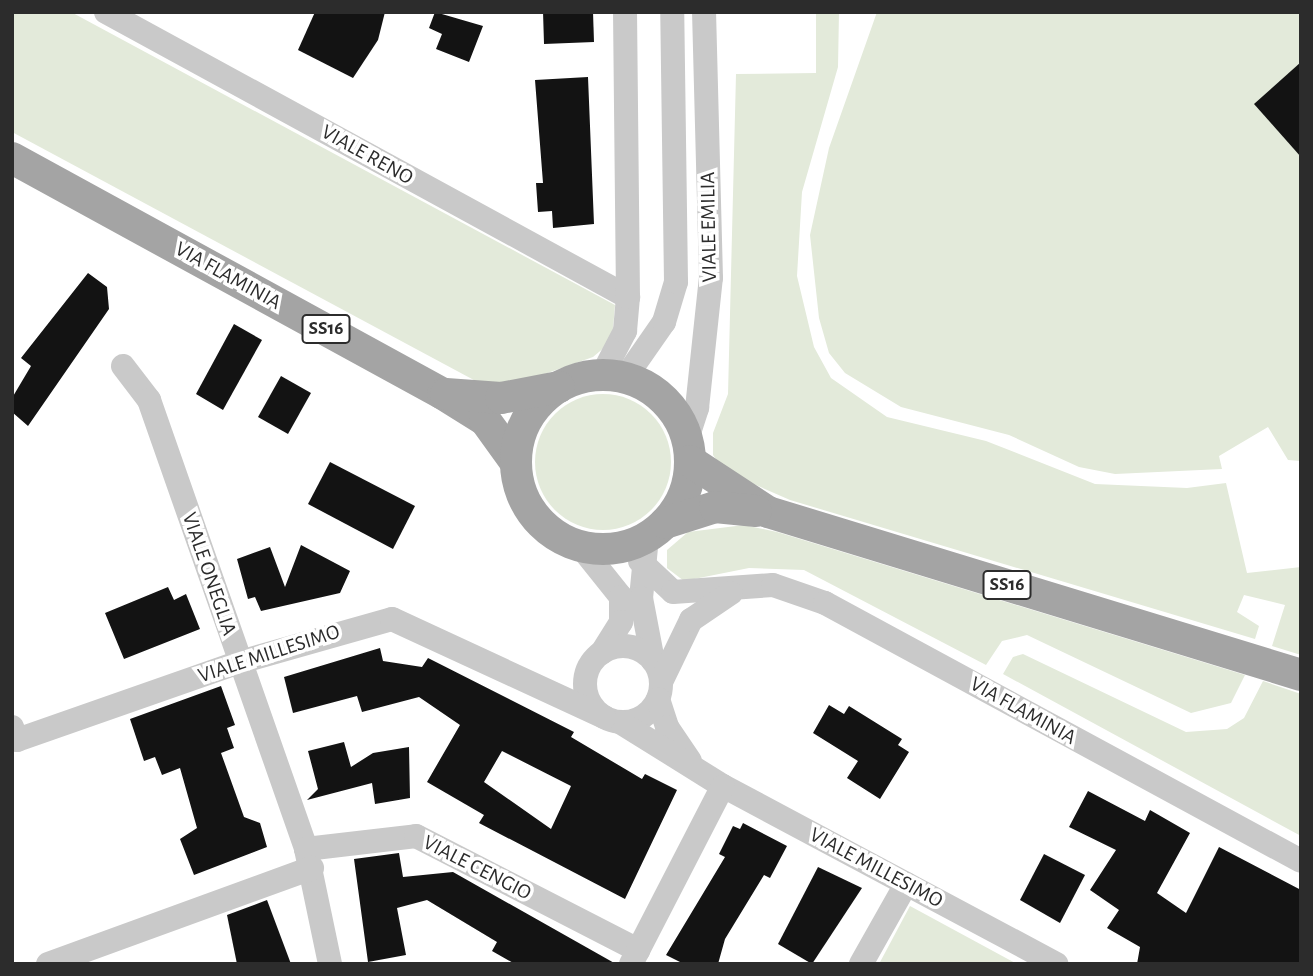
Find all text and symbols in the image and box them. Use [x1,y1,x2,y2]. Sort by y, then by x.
street label: VIALE RENO [317,119,417,191]
street label: VIALE EMILIA [695,171,723,283]
street label: VIA FLAMINIA [171,237,285,315]
road number: SS16 [302,314,350,344]
street label: VIALE ONEGLIA [176,509,242,639]
road number: SS16 [982,570,1032,600]
street label: VIALE MILLESIMO [195,619,343,689]
street label: VIA FLAMINIA [966,672,1080,750]
street label: VIALE MILLESIMO [805,822,947,914]
street label: VIALE CENGIO [419,830,535,906]

